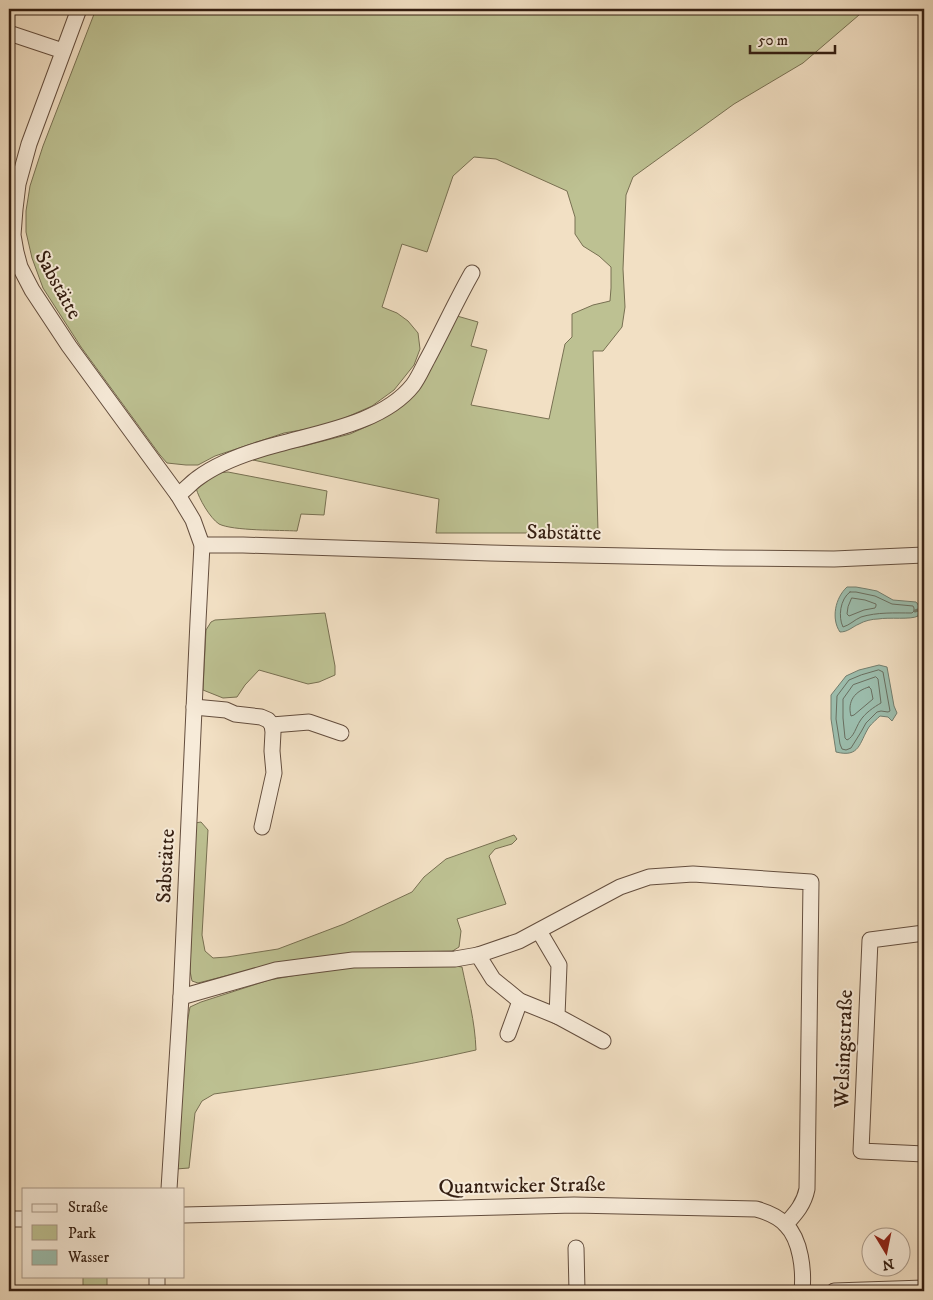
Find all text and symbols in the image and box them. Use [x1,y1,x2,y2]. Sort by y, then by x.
scale bar [750,22,836,54]
text: 50 m [758,31,788,50]
street label: Sabstätte [29,246,88,324]
street label: Sabstätte [526,519,602,547]
street label: Sabstätte [151,828,181,904]
street label: Welsingstraße [829,989,859,1110]
street label: Quantwicker Straße [438,1172,606,1200]
legend [22,1188,185,1278]
text: Straße [68,1198,108,1217]
text: Park [68,1224,97,1243]
north arrow [860,1228,910,1278]
text: Wasser [67,1248,109,1267]
text: N [880,1254,895,1274]

